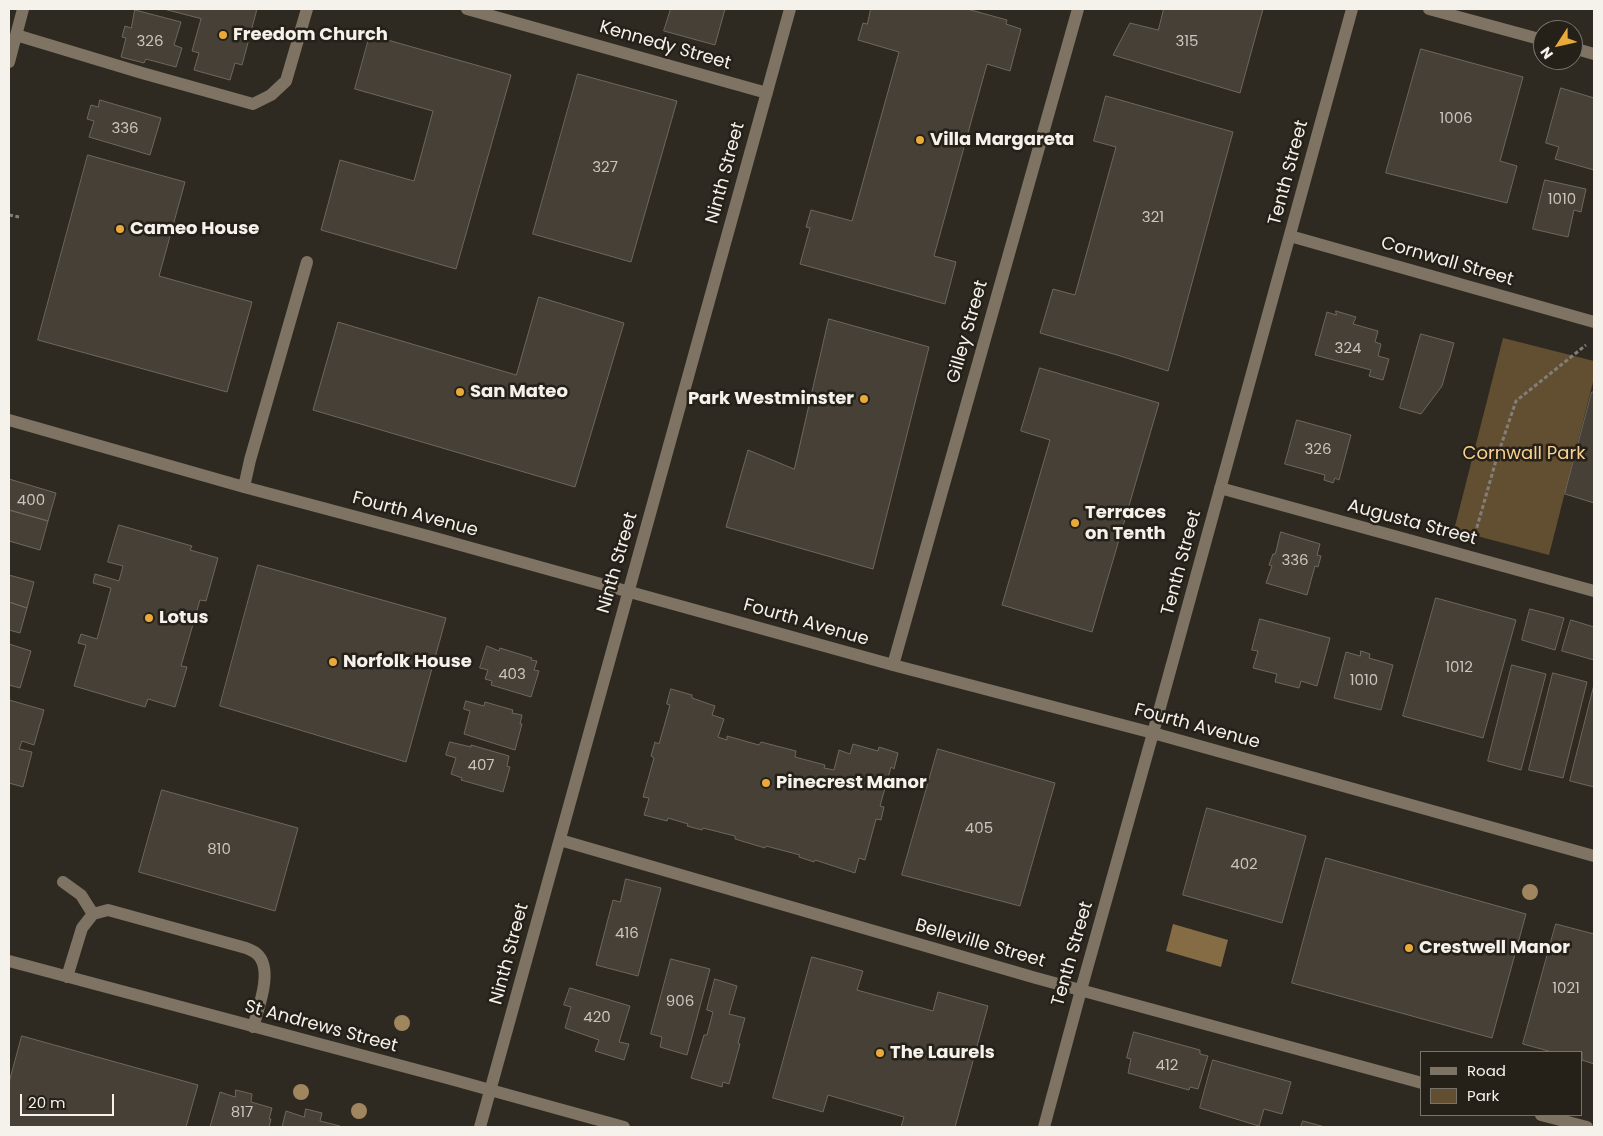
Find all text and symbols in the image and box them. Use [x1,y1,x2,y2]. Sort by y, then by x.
street label: Kennedy Street [597,17,733,75]
north arrow [1533,20,1583,70]
place label: Freedom Church [233,24,388,46]
marker: Freedom Church [217,29,229,41]
house number: 326 [137,33,163,51]
house number: 315 [1175,33,1199,51]
text: N [1535,43,1558,63]
house number: 1006 [1439,110,1473,128]
street label: Tenth Street [1265,118,1313,228]
house number: 336 [111,120,139,138]
street label: Ninth Street [702,120,750,226]
place label: Villa Margareta [930,129,1074,151]
marker: Villa Margareta [914,134,926,146]
house number: 327 [592,159,618,177]
house number: 1010 [1548,191,1576,209]
house number: 321 [1142,209,1164,227]
place label: Cameo House [130,218,259,240]
marker: Cameo House [114,223,126,235]
street label: Cornwall Street [1378,233,1516,291]
street label: Gilley Street [943,278,993,386]
house number: 324 [1335,340,1361,358]
place label: San Mateo [470,381,568,403]
marker: San Mateo [454,386,466,398]
place label: Park Westminster [688,388,854,410]
marker: Park Westminster [858,393,870,405]
house number: 326 [1305,441,1331,459]
park label: Cornwall Park [1463,443,1585,465]
street label: Fourth Avenue [350,488,480,542]
house number: 400 [17,492,45,510]
street label: Augusta Street [1345,495,1479,551]
place label: Terraces on Tenth [1085,502,1166,544]
street label: Tenth Street [1158,508,1206,618]
street label: Ninth Street [593,510,643,616]
marker: Terraces on Tenth [1069,517,1081,529]
house number: 336 [1281,552,1309,570]
street label: Fourth Avenue [741,595,871,651]
place label: Lotus [159,607,209,629]
marker: Lotus [143,612,155,624]
place label: Norfolk House [343,651,472,673]
marker: Norfolk House [327,656,339,668]
house number: 1012 [1445,659,1473,677]
house number: 403 [498,666,526,684]
house number: 1010 [1350,672,1378,690]
street label: Fourth Avenue [1132,700,1262,754]
house number: 407 [467,757,495,775]
place label: Pinecrest Manor [776,772,927,794]
marker: Pinecrest Manor [760,777,772,789]
house number: 405 [965,820,993,838]
house number: 810 [207,841,231,859]
house number: 402 [1230,856,1258,874]
street label: Tenth Street [1048,899,1098,1009]
street label: Ninth Street [486,901,534,1007]
street label: Belleville Street [912,915,1048,973]
house number: 416 [615,925,639,943]
place label: Crestwell Manor [1419,937,1570,959]
marker: Crestwell Manor [1403,942,1415,954]
house number: 1021 [1552,980,1580,998]
house number: 906 [666,993,694,1011]
street label: St Andrews Street [242,996,400,1058]
house number: 420 [583,1009,611,1027]
place label: The Laurels [890,1042,995,1064]
marker: The Laurels [874,1047,886,1059]
legend [1420,1051,1583,1116]
house number: 412 [1156,1057,1178,1075]
text: Road [1467,1060,1506,1081]
scale bar [22,1084,116,1116]
text: Park [1467,1085,1499,1106]
text: 20 m [28,1092,66,1113]
house number: 817 [231,1104,253,1122]

